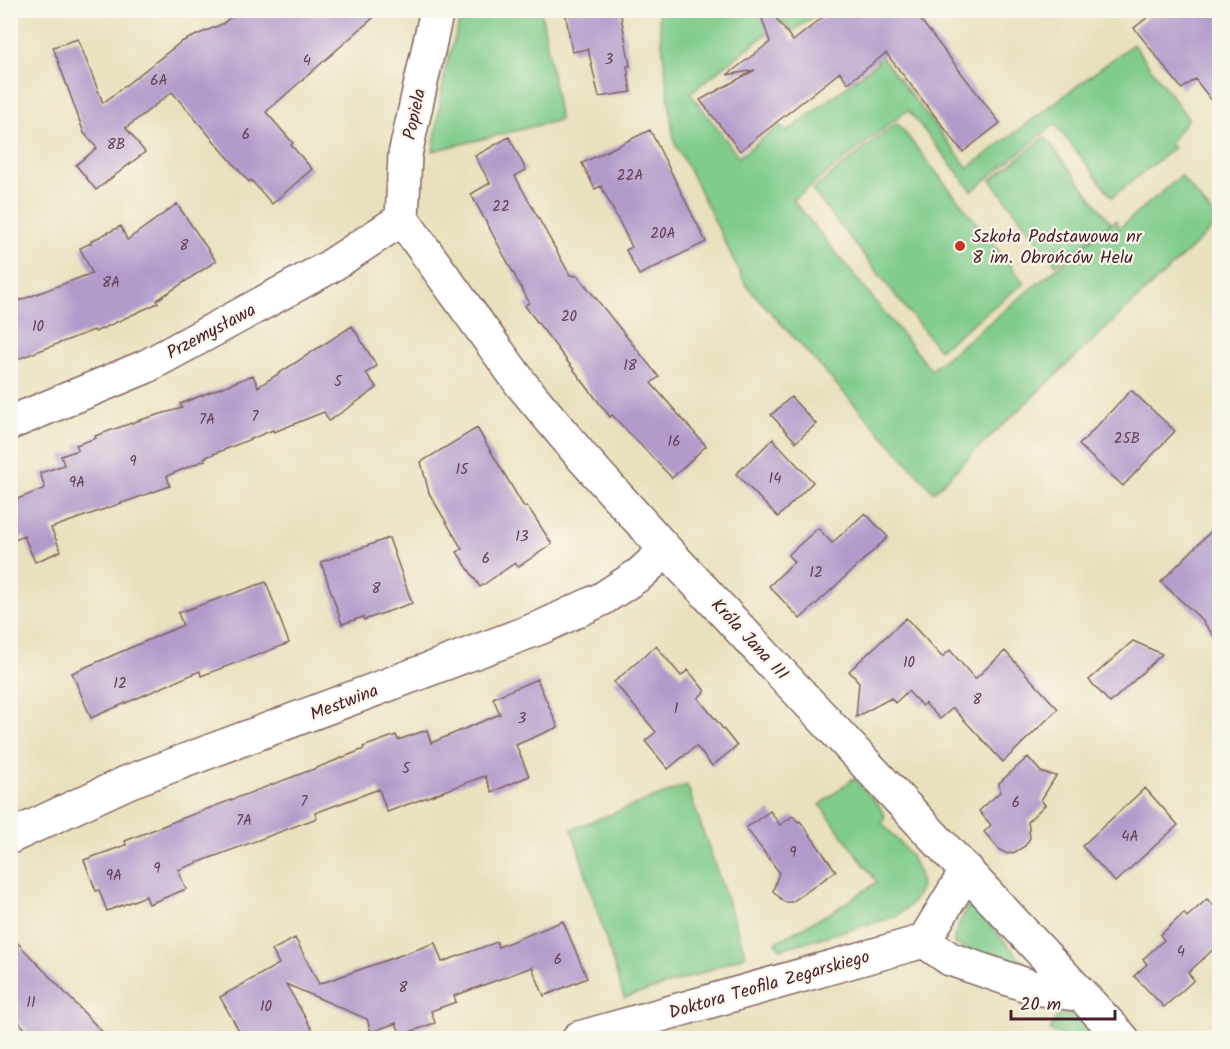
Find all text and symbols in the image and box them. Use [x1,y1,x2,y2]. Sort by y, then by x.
house number: 3 [605,48,614,72]
house number: 4 [303,49,311,73]
house number: 6A [150,69,168,93]
street label: Popiela [396,86,435,143]
house number: 6 [242,123,250,147]
house number: 8B [107,133,125,157]
house number: 22A [617,164,643,188]
house number: 22 [492,195,510,219]
house number: 20A [650,222,676,246]
place label: Szkoła Podstawowa nr 8 im. Obrońców Helu [972,223,1143,273]
house number: 8 [179,234,189,258]
marker: Szkoła Podstawowa nr 8 im. Obrońców Helu [953,239,967,253]
house number: 8A [102,271,120,295]
street label: Przemysława [162,297,262,368]
house number: 20 [561,305,578,329]
house number: 10 [32,315,45,339]
house number: 18 [623,354,638,378]
house number: 5 [334,370,343,394]
house number: 7 [252,405,260,429]
house number: 7A [199,408,215,432]
house number: 25B [1114,427,1140,451]
house number: 16 [667,430,681,454]
house number: 9 [129,450,137,474]
house number: 15 [456,458,469,482]
house number: 14 [769,467,781,491]
house number: 9A [69,471,85,495]
house number: 13 [515,525,529,549]
house number: 6 [482,547,490,571]
house number: 12 [809,561,823,585]
house number: 8 [371,577,381,601]
street label: Króla Jana III [703,592,795,688]
house number: 10 [903,651,916,675]
house number: 12 [113,672,127,696]
street label: Mestwina [306,677,383,730]
house number: 8 [972,688,982,712]
house number: 1 [674,697,679,721]
house number: 3 [518,707,527,731]
house number: 5 [402,757,411,781]
house number: 7 [301,790,309,814]
house number: 6 [1012,791,1020,815]
house number: 7A [236,809,252,833]
house number: 4A [1121,825,1139,849]
house number: 9 [789,841,797,865]
house number: 9 [153,857,161,881]
house number: 9A [106,864,122,888]
house number: 4 [1177,940,1185,964]
street label: Doktora Teofila Zegarskiego [666,943,873,1028]
house number: 6 [554,948,562,972]
house number: 8 [398,976,408,1000]
scale bar [1011,983,1114,1021]
house number: 11 [26,991,36,1015]
text: 20 m [1020,991,1061,1020]
house number: 10 [260,995,273,1019]

